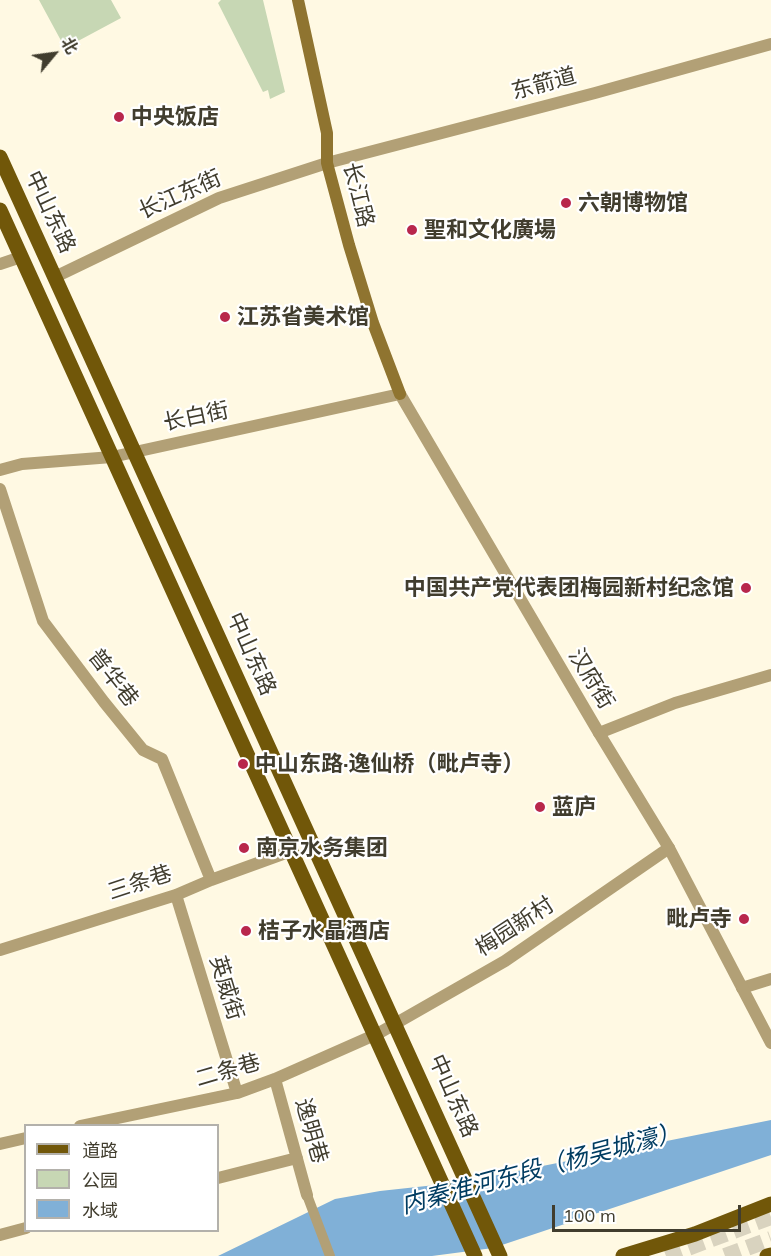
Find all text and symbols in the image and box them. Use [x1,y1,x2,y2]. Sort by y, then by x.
north arrow [24,24,84,84]
text: 北 [57,33,82,57]
street label: 东箭道 [509,63,579,105]
place label: 中央饭店 [131,104,219,130]
marker: 中央饭店 [112,110,126,124]
street label: 长江路 [337,160,379,230]
street label: 长江东街 [134,165,226,225]
street label: 中山东路 [19,167,81,257]
place label: 六朝博物馆 [578,190,688,216]
marker: 六朝博物馆 [559,196,573,210]
place label: 聖和文化廣場 [424,217,556,243]
marker: 聖和文化廣場 [405,223,419,237]
place label: 江苏省美术馆 [237,304,369,330]
marker: 江苏省美术馆 [218,310,232,324]
street label: 长白街 [161,397,231,437]
place label: 中国共产党代表团梅园新村纪念馆 [404,575,734,601]
marker: 中国共产党代表团梅园新村纪念馆 [739,581,753,595]
street label: 中山东路 [221,608,281,700]
street label: 普华巷 [82,644,144,712]
street label: 汉府街 [563,644,619,714]
place label: 中山东路·逸仙桥（毗卢寺） [255,751,525,777]
marker: 中山东路·逸仙桥（毗卢寺） [236,757,250,771]
place label: 蓝庐 [552,794,596,820]
marker: 蓝庐 [533,800,547,814]
place label: 南京水务集团 [256,835,388,861]
marker: 南京水务集团 [237,841,251,855]
street label: 三条巷 [105,860,175,906]
street label: 梅园新村 [471,892,559,962]
place label: 毗卢寺 [666,906,732,932]
marker: 毗卢寺 [737,912,751,926]
place label: 桔子水晶酒店 [258,918,390,944]
marker: 桔子水晶酒店 [239,924,253,938]
street label: 英威街 [204,953,248,1023]
street label: 二条巷 [193,1049,263,1093]
street label: 中山东路 [423,1050,483,1142]
street label: 逸明巷 [289,1096,333,1166]
water label: 内秦淮河东段（杨吴城濠） [398,1118,684,1220]
legend [24,1124,219,1232]
text: 道路 [82,1139,118,1162]
text: 公园 [82,1169,118,1192]
scale bar [555,1193,744,1231]
text: 水域 [82,1199,118,1222]
text: 100 m [563,1204,616,1227]

